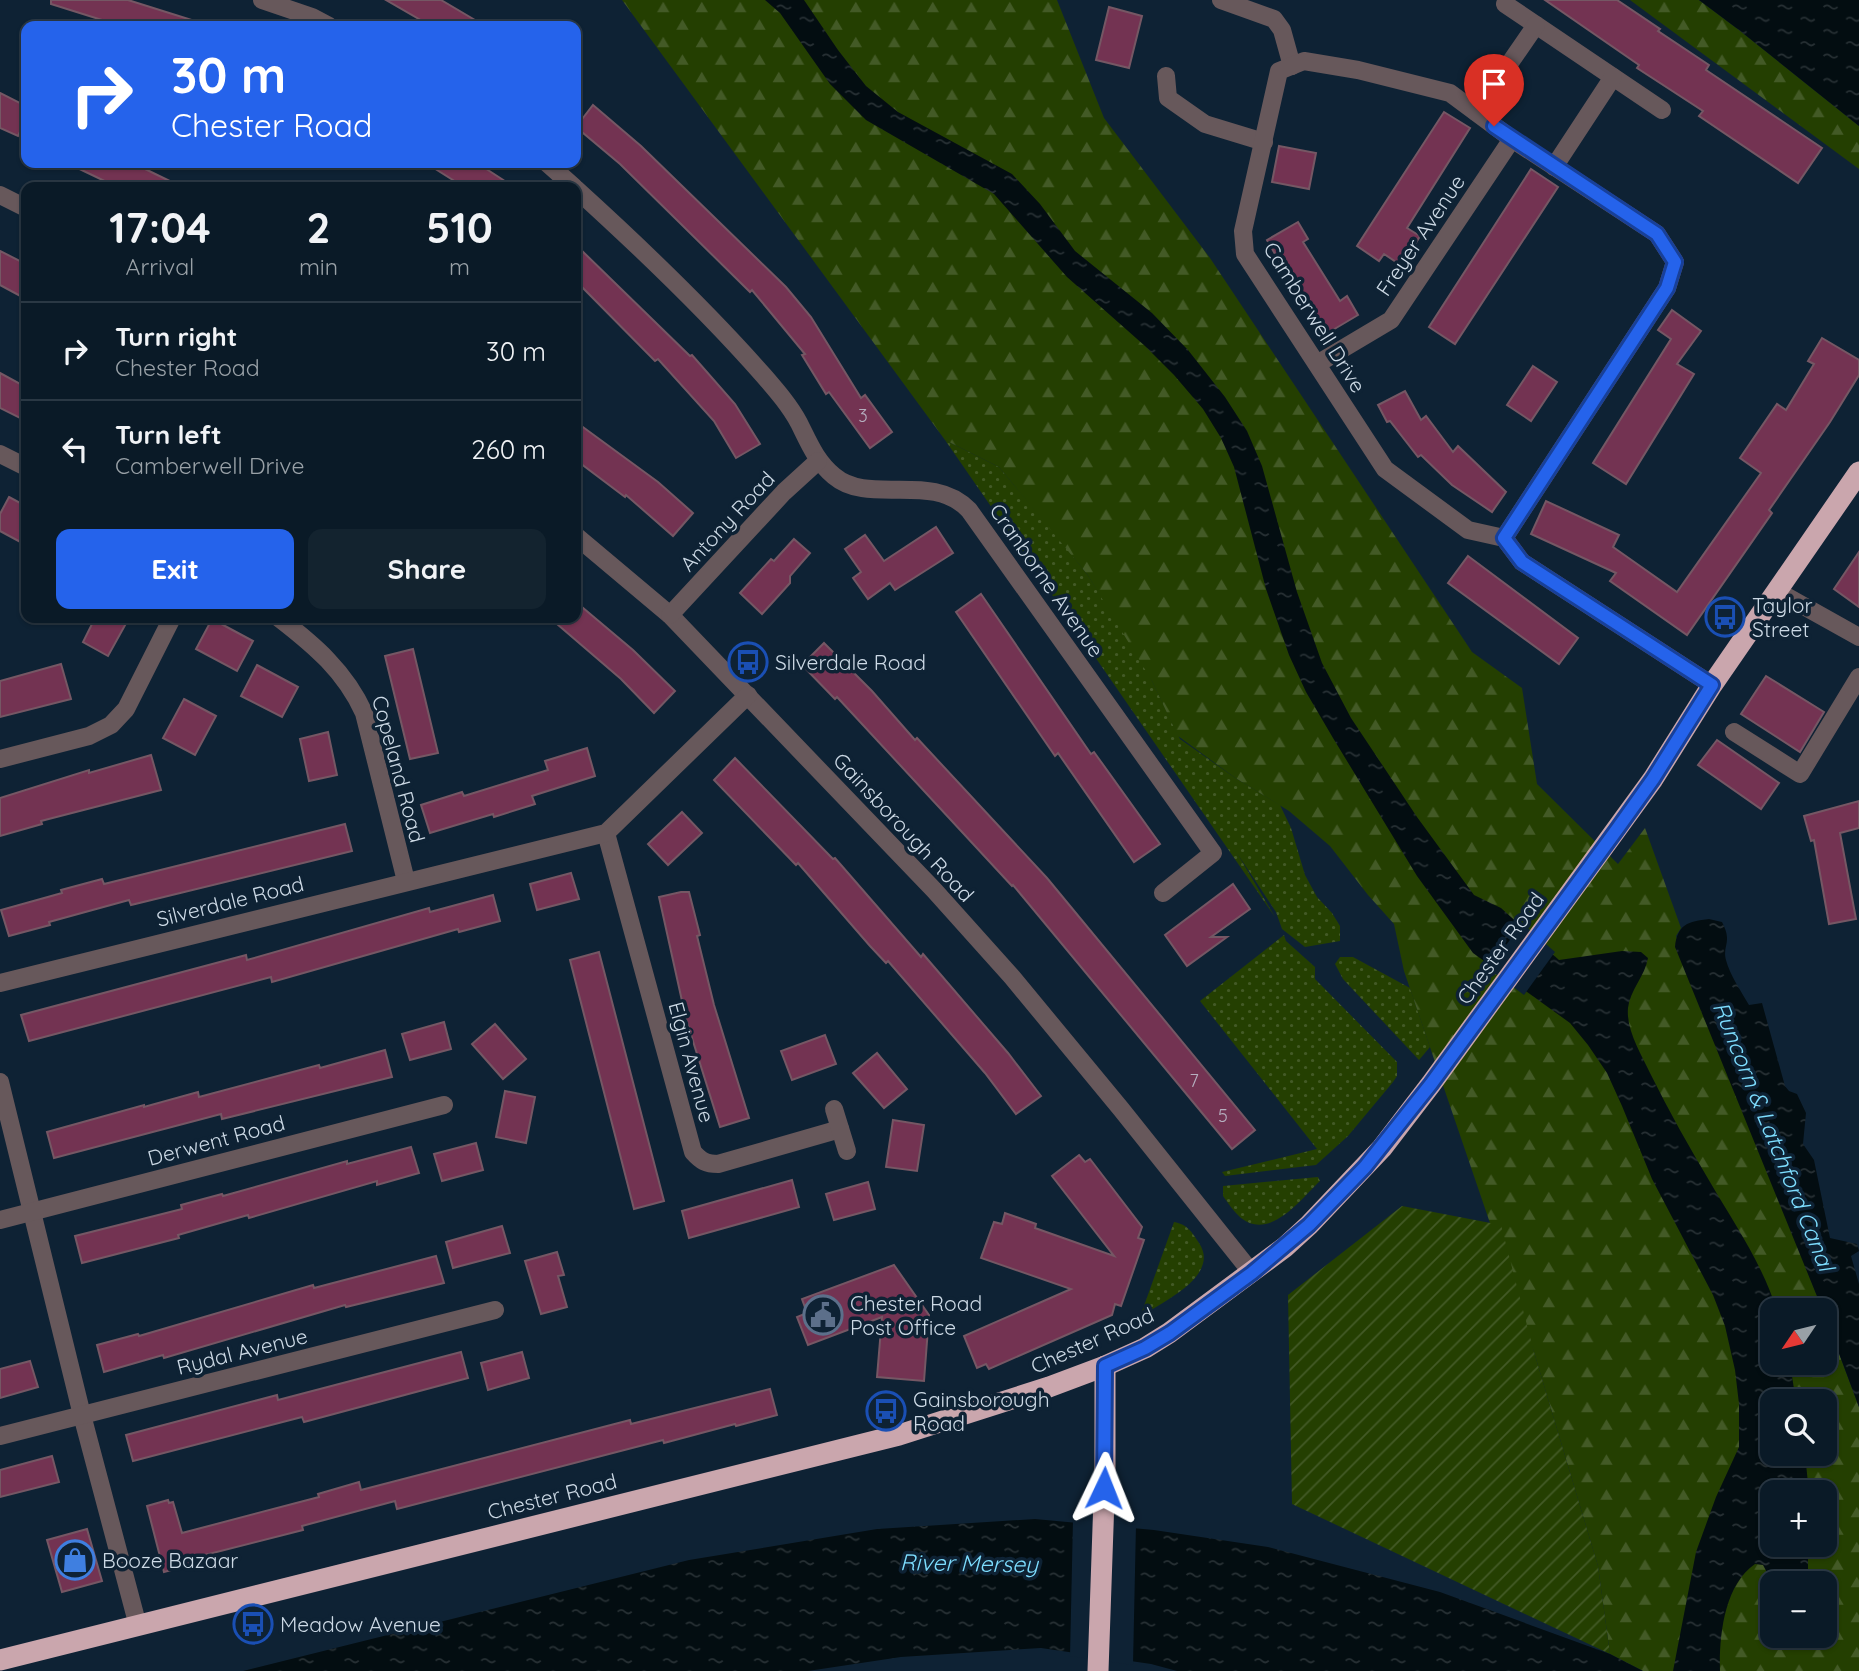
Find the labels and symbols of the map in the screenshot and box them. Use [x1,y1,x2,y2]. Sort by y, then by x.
pin [1464,54,1524,126]
street label: Freyer Avenue [1370,170,1470,300]
street label: Camberwell Drive [1258,237,1372,397]
house number: 3 [858,404,868,427]
street label: Antony Road [674,466,780,576]
street label: Cranborne Avenue [984,498,1110,662]
place label: Taylor Street [1752,592,1813,642]
bus stop icon: Taylor Street [1704,596,1746,638]
bus stop icon: Silverdale Road [727,641,769,683]
place label: Silverdale Road [775,649,926,675]
street label: Copeland Road [367,693,431,845]
street label: Gainsborough Road [828,747,980,907]
street label: Silverdale Road [154,870,306,932]
street label: Chester Road [1451,887,1549,1009]
water label: Runcorn & Latchford Canal [1707,997,1842,1277]
street label: Elgin Avenue [663,999,721,1125]
house number: 7 [1189,1069,1199,1092]
house number: 5 [1218,1104,1228,1127]
street label: Derwent Road [145,1109,287,1171]
place label: Chester Road Post Office [850,1290,982,1340]
public building icon: Chester Road Post Office [802,1294,844,1336]
north arrow [1760,1298,1838,1376]
street label: Chester Road [1026,1301,1158,1379]
street label: Rydal Avenue [174,1322,310,1380]
place label: Gainsborough Road [913,1386,1050,1436]
bus stop icon: Gainsborough Road [865,1390,907,1432]
position arrow [1067,1451,1141,1525]
street label: Chester Road [485,1467,619,1525]
shop icon: Booze Bazaar [54,1539,96,1581]
place label: Booze Bazaar [102,1547,238,1573]
water label: River Mersey [900,1547,1040,1579]
bus stop icon: Meadow Avenue [232,1603,274,1645]
place label: Meadow Avenue [280,1611,441,1637]

